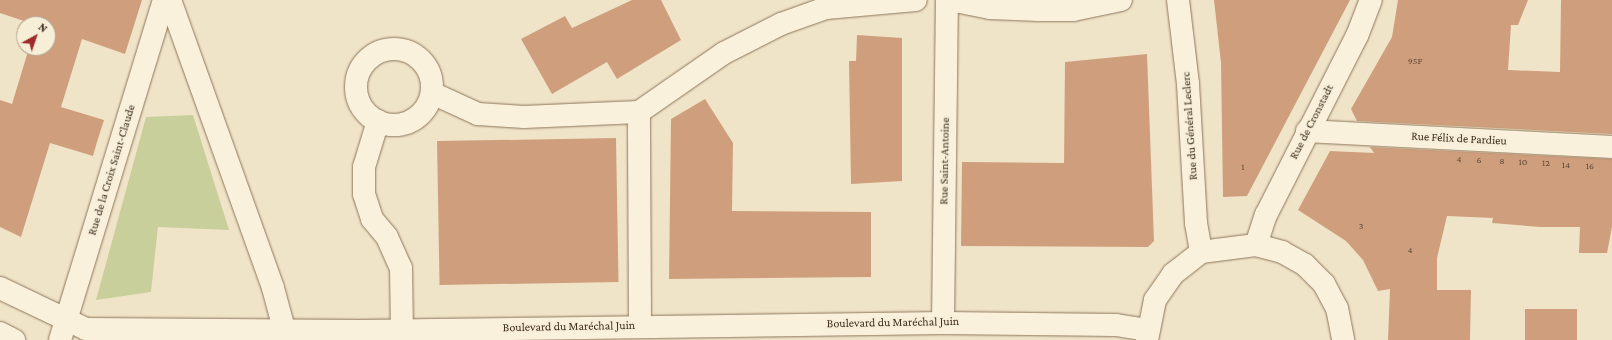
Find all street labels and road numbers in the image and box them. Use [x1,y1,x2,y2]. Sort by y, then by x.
street label: Rue du Général Leclerc [1179,71,1201,181]
street label: Rue de Cronstadt [1287,82,1337,162]
street label: Rue de la Croix Saint-Claude [85,103,139,237]
street label: Rue Saint-Antoine [937,117,953,205]
street label: Rue Félix de Pardieu [1411,129,1507,149]
street label: Boulevard du Maréchal Juin [827,315,959,331]
street label: Boulevard du Maréchal Juin [503,319,635,335]

